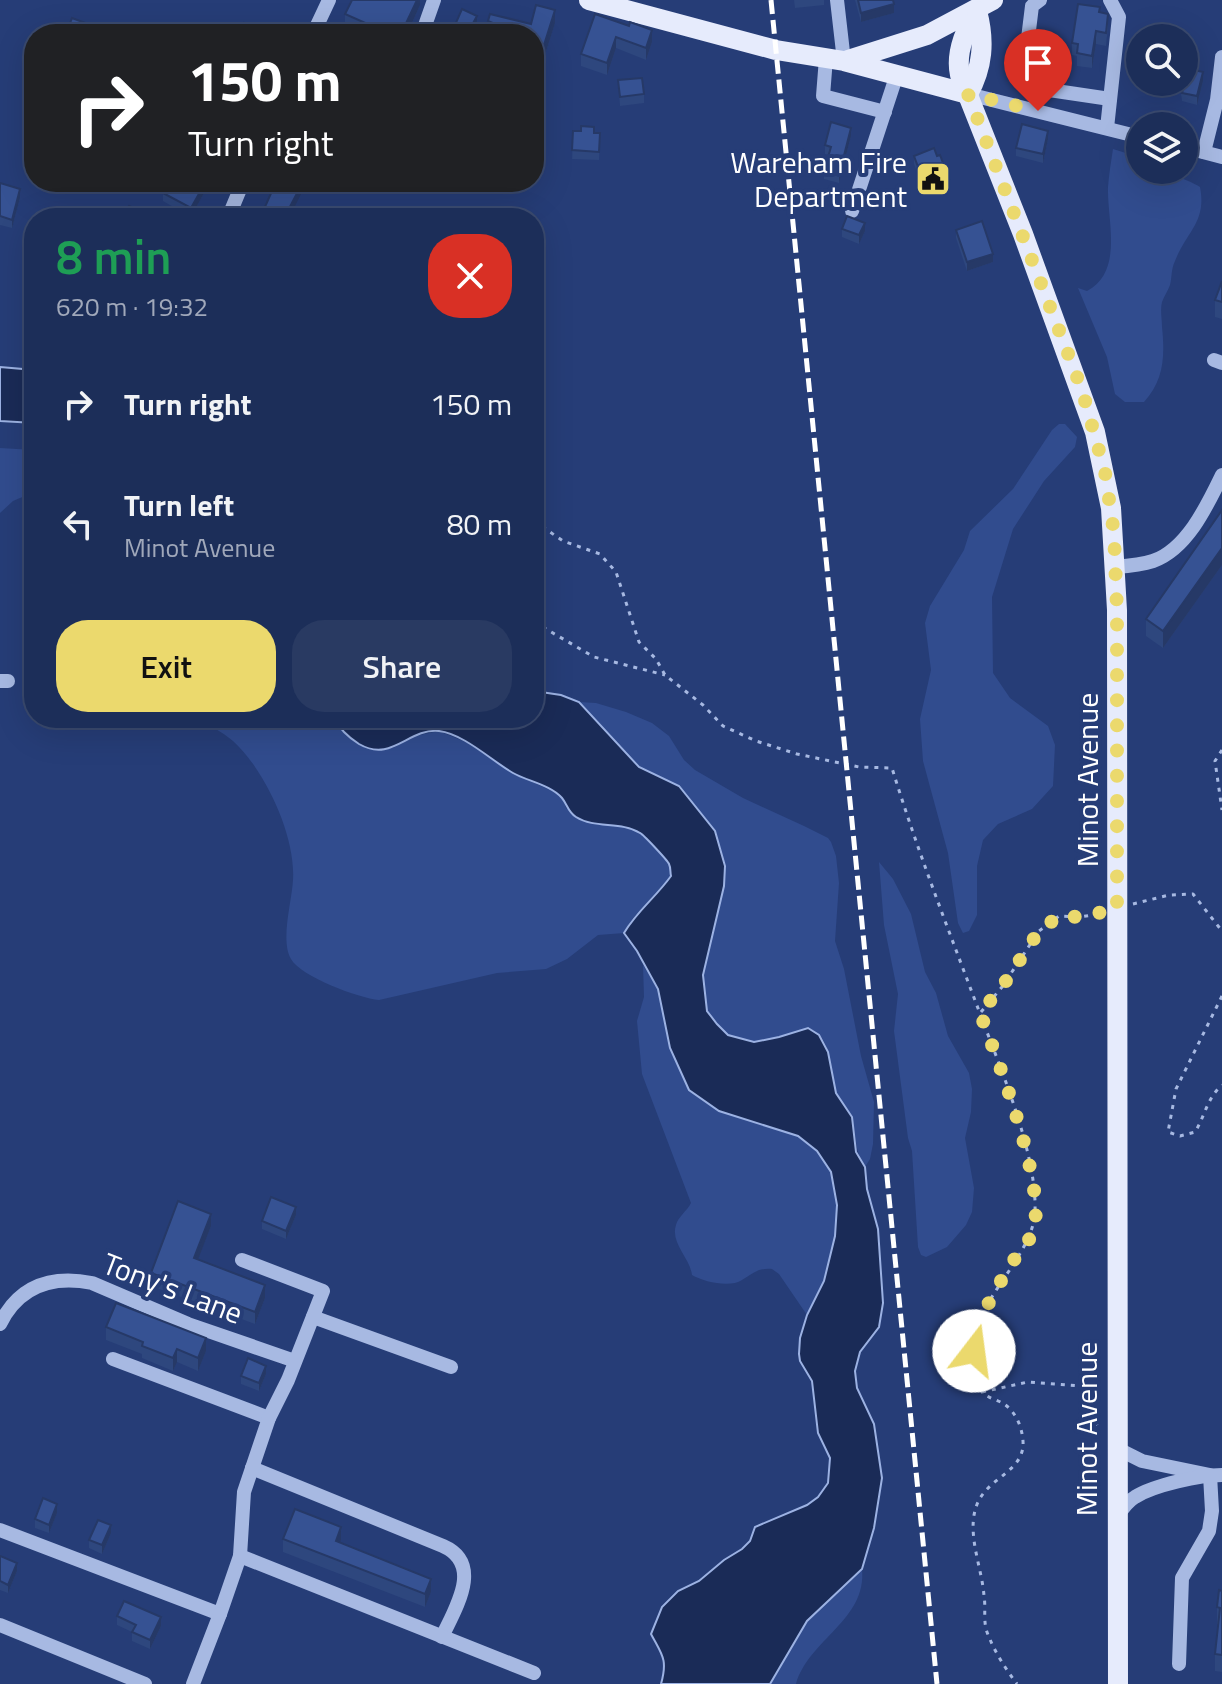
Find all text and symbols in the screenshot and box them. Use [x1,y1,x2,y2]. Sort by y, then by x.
map controls [1126,24,1198,184]
button: search [1126,24,1198,96]
pin [1004,29,1072,111]
text: 150 m [188,38,341,123]
icon: arrive [1016,41,1060,85]
icon: right [56,56,160,160]
button: layers [1126,112,1198,184]
text: Turn right [188,115,333,170]
place label: Wareham Fire Department [730,139,907,219]
public building icon: Wareham Fire Department [914,160,952,198]
text: 8 min [56,220,171,293]
button: close [428,234,512,318]
text: 620 m · 19:32 [56,287,208,326]
text: Turn right [124,381,252,427]
text: 150 m [430,381,512,427]
icon: right [56,382,100,426]
text: Turn left [124,482,234,528]
text: 80 m [447,501,512,547]
icon: left [56,502,100,546]
text: Minot Avenue [124,528,275,567]
button: Exit [56,620,276,712]
button: Share [292,620,512,712]
street label: Minot Avenue [1064,693,1110,867]
street label: Tony's Lane [96,1240,250,1336]
position arrow [932,1309,1016,1393]
street label: Minot Avenue [1063,1342,1109,1516]

